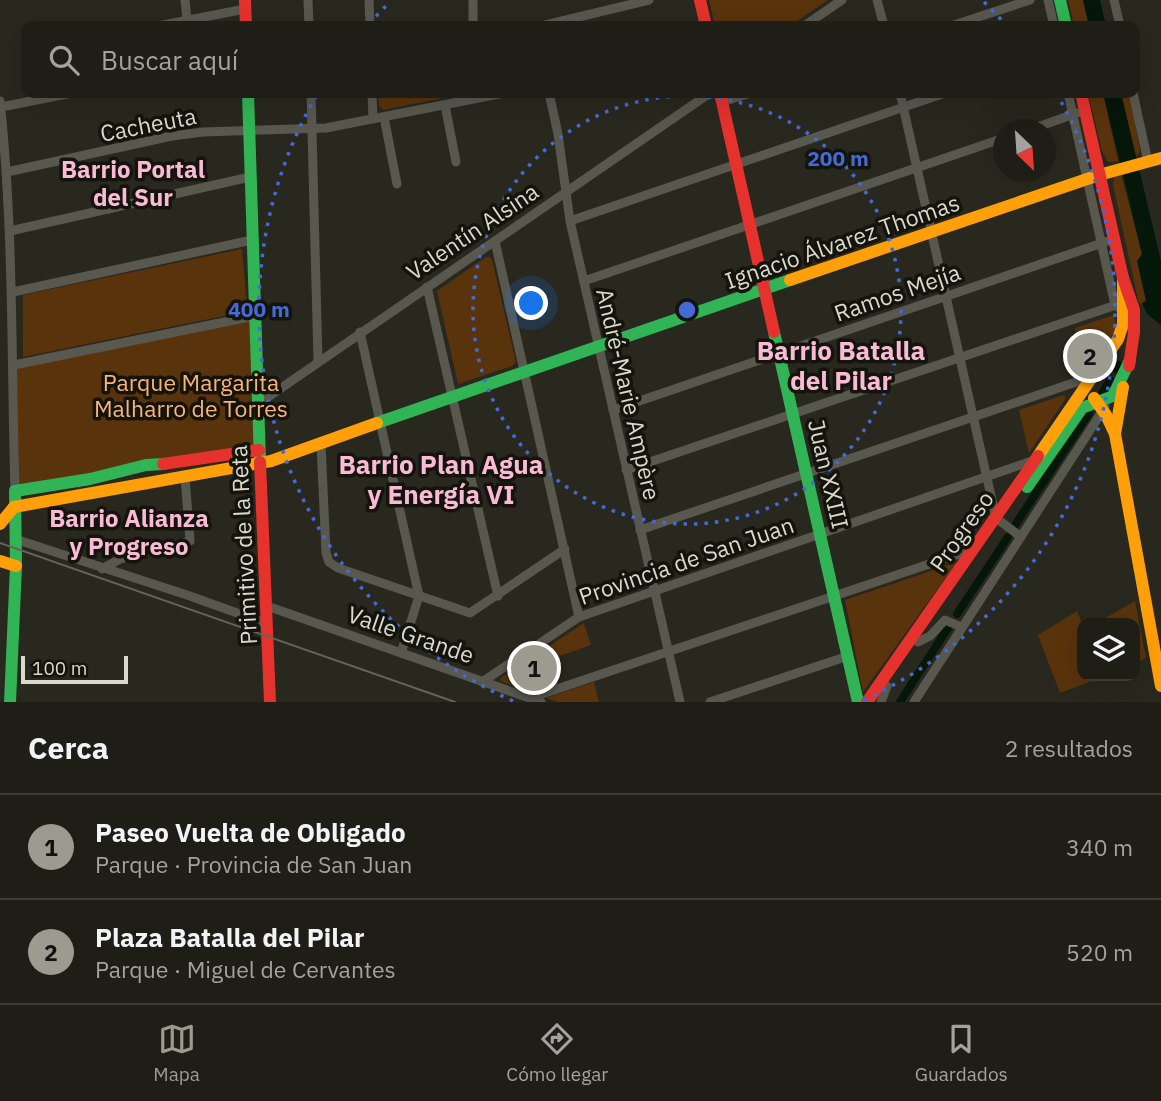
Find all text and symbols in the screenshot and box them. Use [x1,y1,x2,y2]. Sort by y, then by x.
search box [21,21,1140,98]
icon: search [45,41,83,79]
text: Buscar aquí [101,43,238,77]
street label: Cacheuta [97,100,199,148]
north arrow [993,119,1056,182]
text: 200 m [807,144,869,172]
district label: Barrio Portal del Sur [61,153,205,213]
street label: Valentín Alsina [400,176,544,286]
street label: Ignacio Álvarez Thomas [721,187,963,295]
street label: Ramos Mejía [830,256,964,328]
street label: André-Marie Ampère [590,285,668,503]
your location [514,286,548,320]
text: 400 m [228,295,290,323]
centre of rings [675,298,699,322]
pin: 2 [1067,330,1113,382]
district label: Barrio Batalla del Pilar [757,333,925,397]
park label: Parque Margarita Malharro de Torres [94,367,288,423]
street label: Juan XXIII [802,416,856,532]
street label: Primitivo de la Reta [223,444,263,646]
district label: Barrio Plan Agua y Energía VI [338,447,544,511]
street label: Progreso [922,485,1000,577]
district label: Barrio Alianza y Progreso [49,502,209,562]
street label: Provincia de San Juan [574,509,798,611]
street label: Valle Grande [344,598,478,670]
map controls [1077,618,1140,681]
button: layers [1077,618,1140,681]
pin: 1 [511,642,557,694]
scale bar [21,653,128,685]
text: 100 m [32,656,87,680]
text: Cerca [28,728,109,767]
text: 2 resultados [1005,733,1133,763]
text: Paseo Vuelta de Obligado [95,815,406,849]
text: 1 [44,832,58,862]
text: 340 m [1066,832,1133,862]
text: Parque · Provincia de San Juan [95,849,412,879]
text: Plaza Batalla del Pilar [95,920,364,954]
text: 2 [44,937,58,967]
text: 520 m [1066,937,1133,967]
text: Parque · Miguel de Cervantes [95,954,396,984]
tab: Mapa [153,1020,200,1086]
tab: Cómo llegar [506,1020,608,1086]
tab: Guardados [915,1020,1008,1086]

